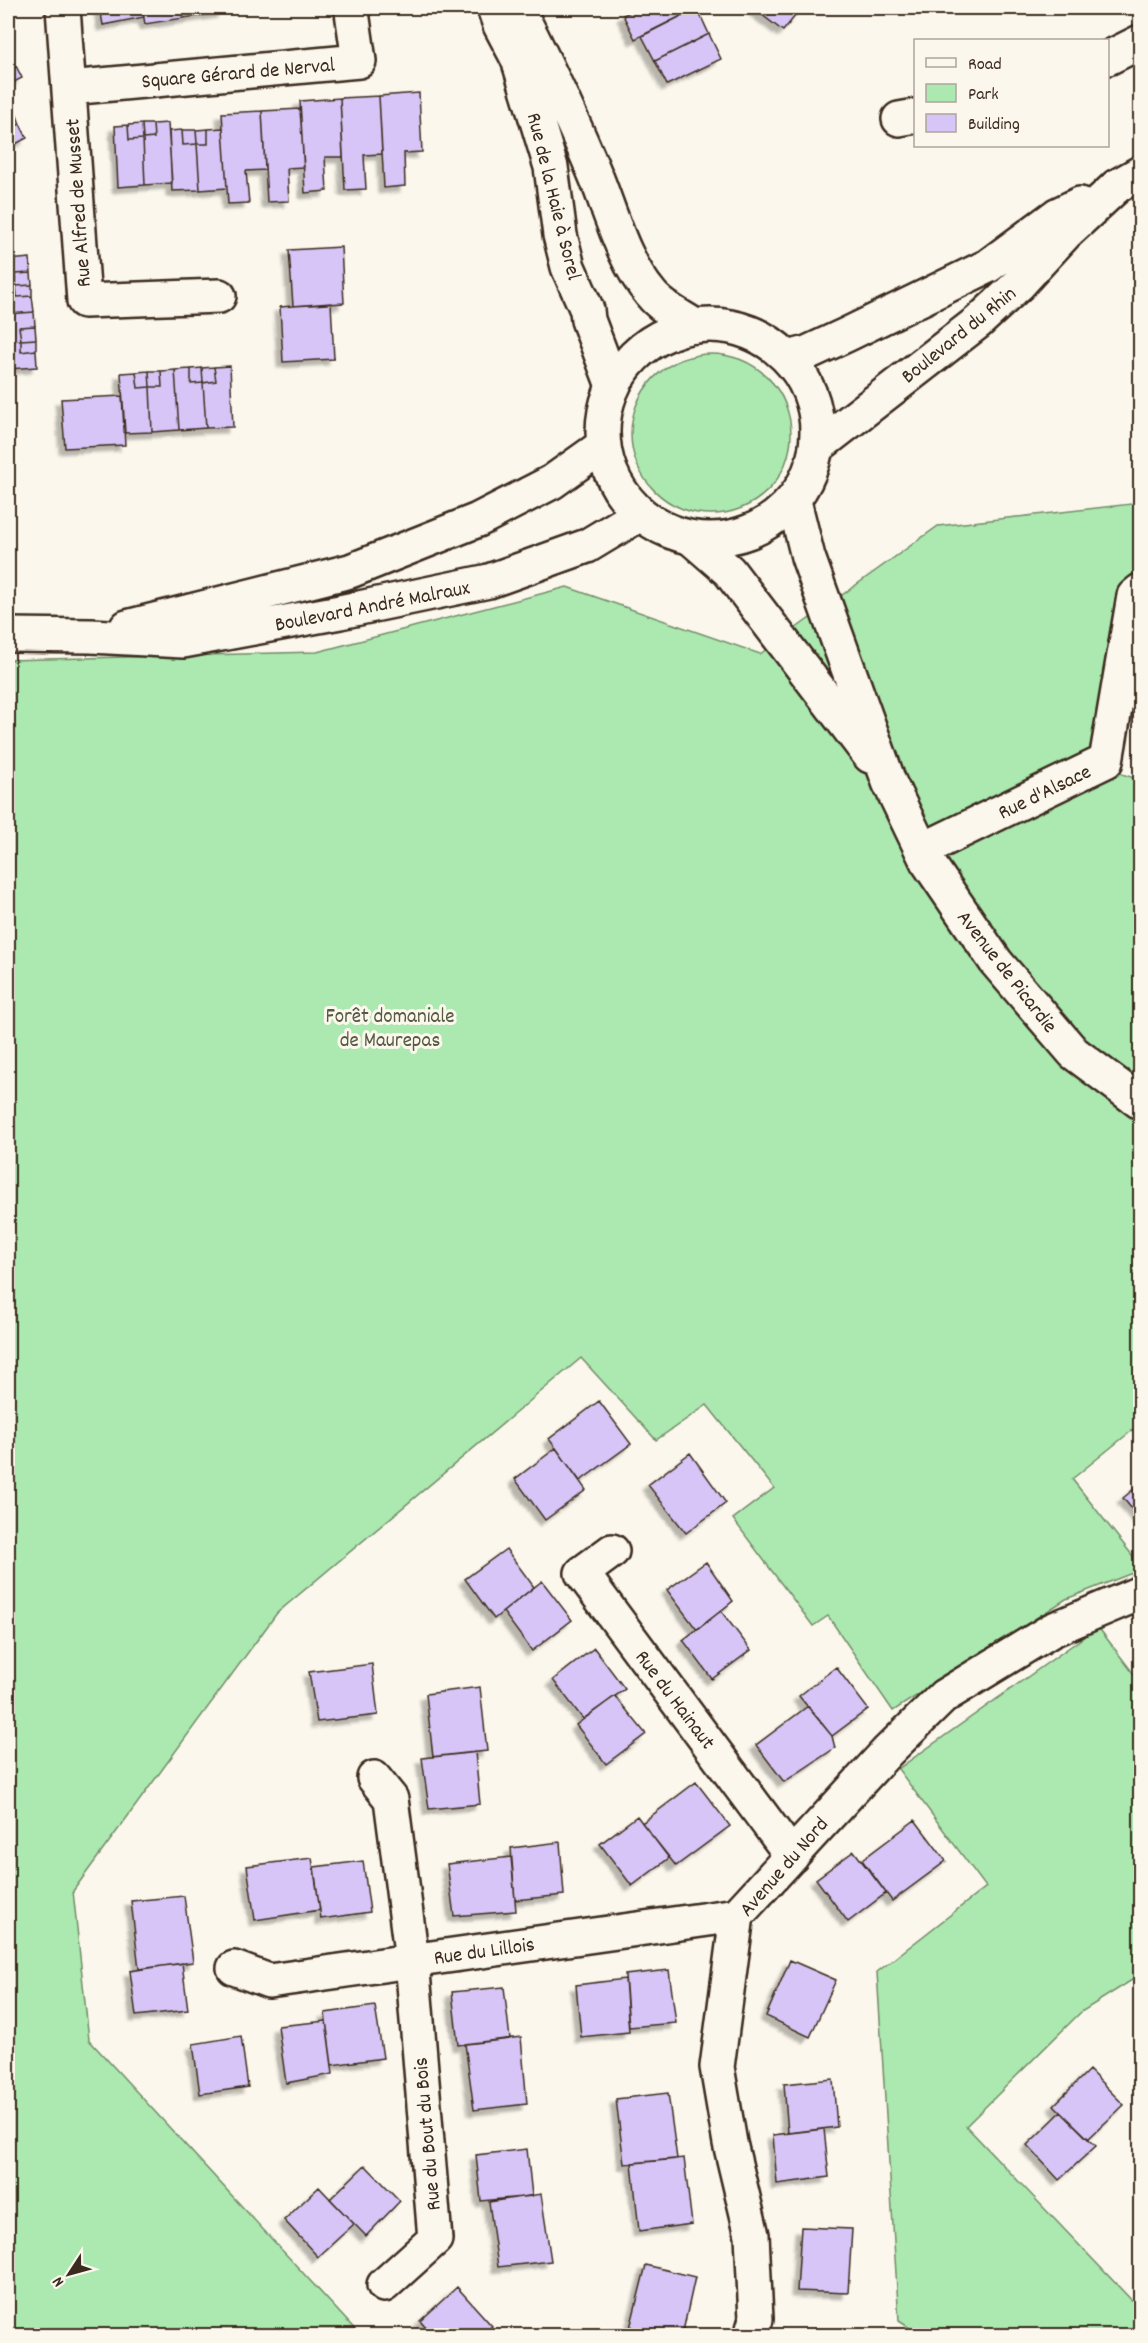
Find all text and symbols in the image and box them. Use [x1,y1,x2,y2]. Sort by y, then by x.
legend [914,39,1109,147]
street label: Square Gérard de Nerval [140,52,336,98]
text: Road [968,53,1002,78]
text: Park [968,83,999,108]
street label: Rue de la Haie à Sorel [517,110,587,283]
text: Building [968,113,1020,138]
street label: Rue Alfred de Musset [59,117,101,288]
street label: Boulevard du Rhin [896,280,1024,392]
street label: Boulevard André Malraux [273,574,473,642]
street label: Rue d'Alsace [994,758,1097,829]
street label: Avenue de Picardie [948,905,1063,1041]
park label: Forêt domaniale de Maurepas [325,1003,455,1057]
street label: Rue du Hainaut [626,1645,721,1757]
street label: Avenue du Nord [733,1812,837,1924]
street label: Rue du Lillois [432,1931,537,1975]
street label: Rue du Bout du Bois [407,2056,451,2212]
north arrow [39,2244,99,2304]
text: N [47,2271,71,2291]

